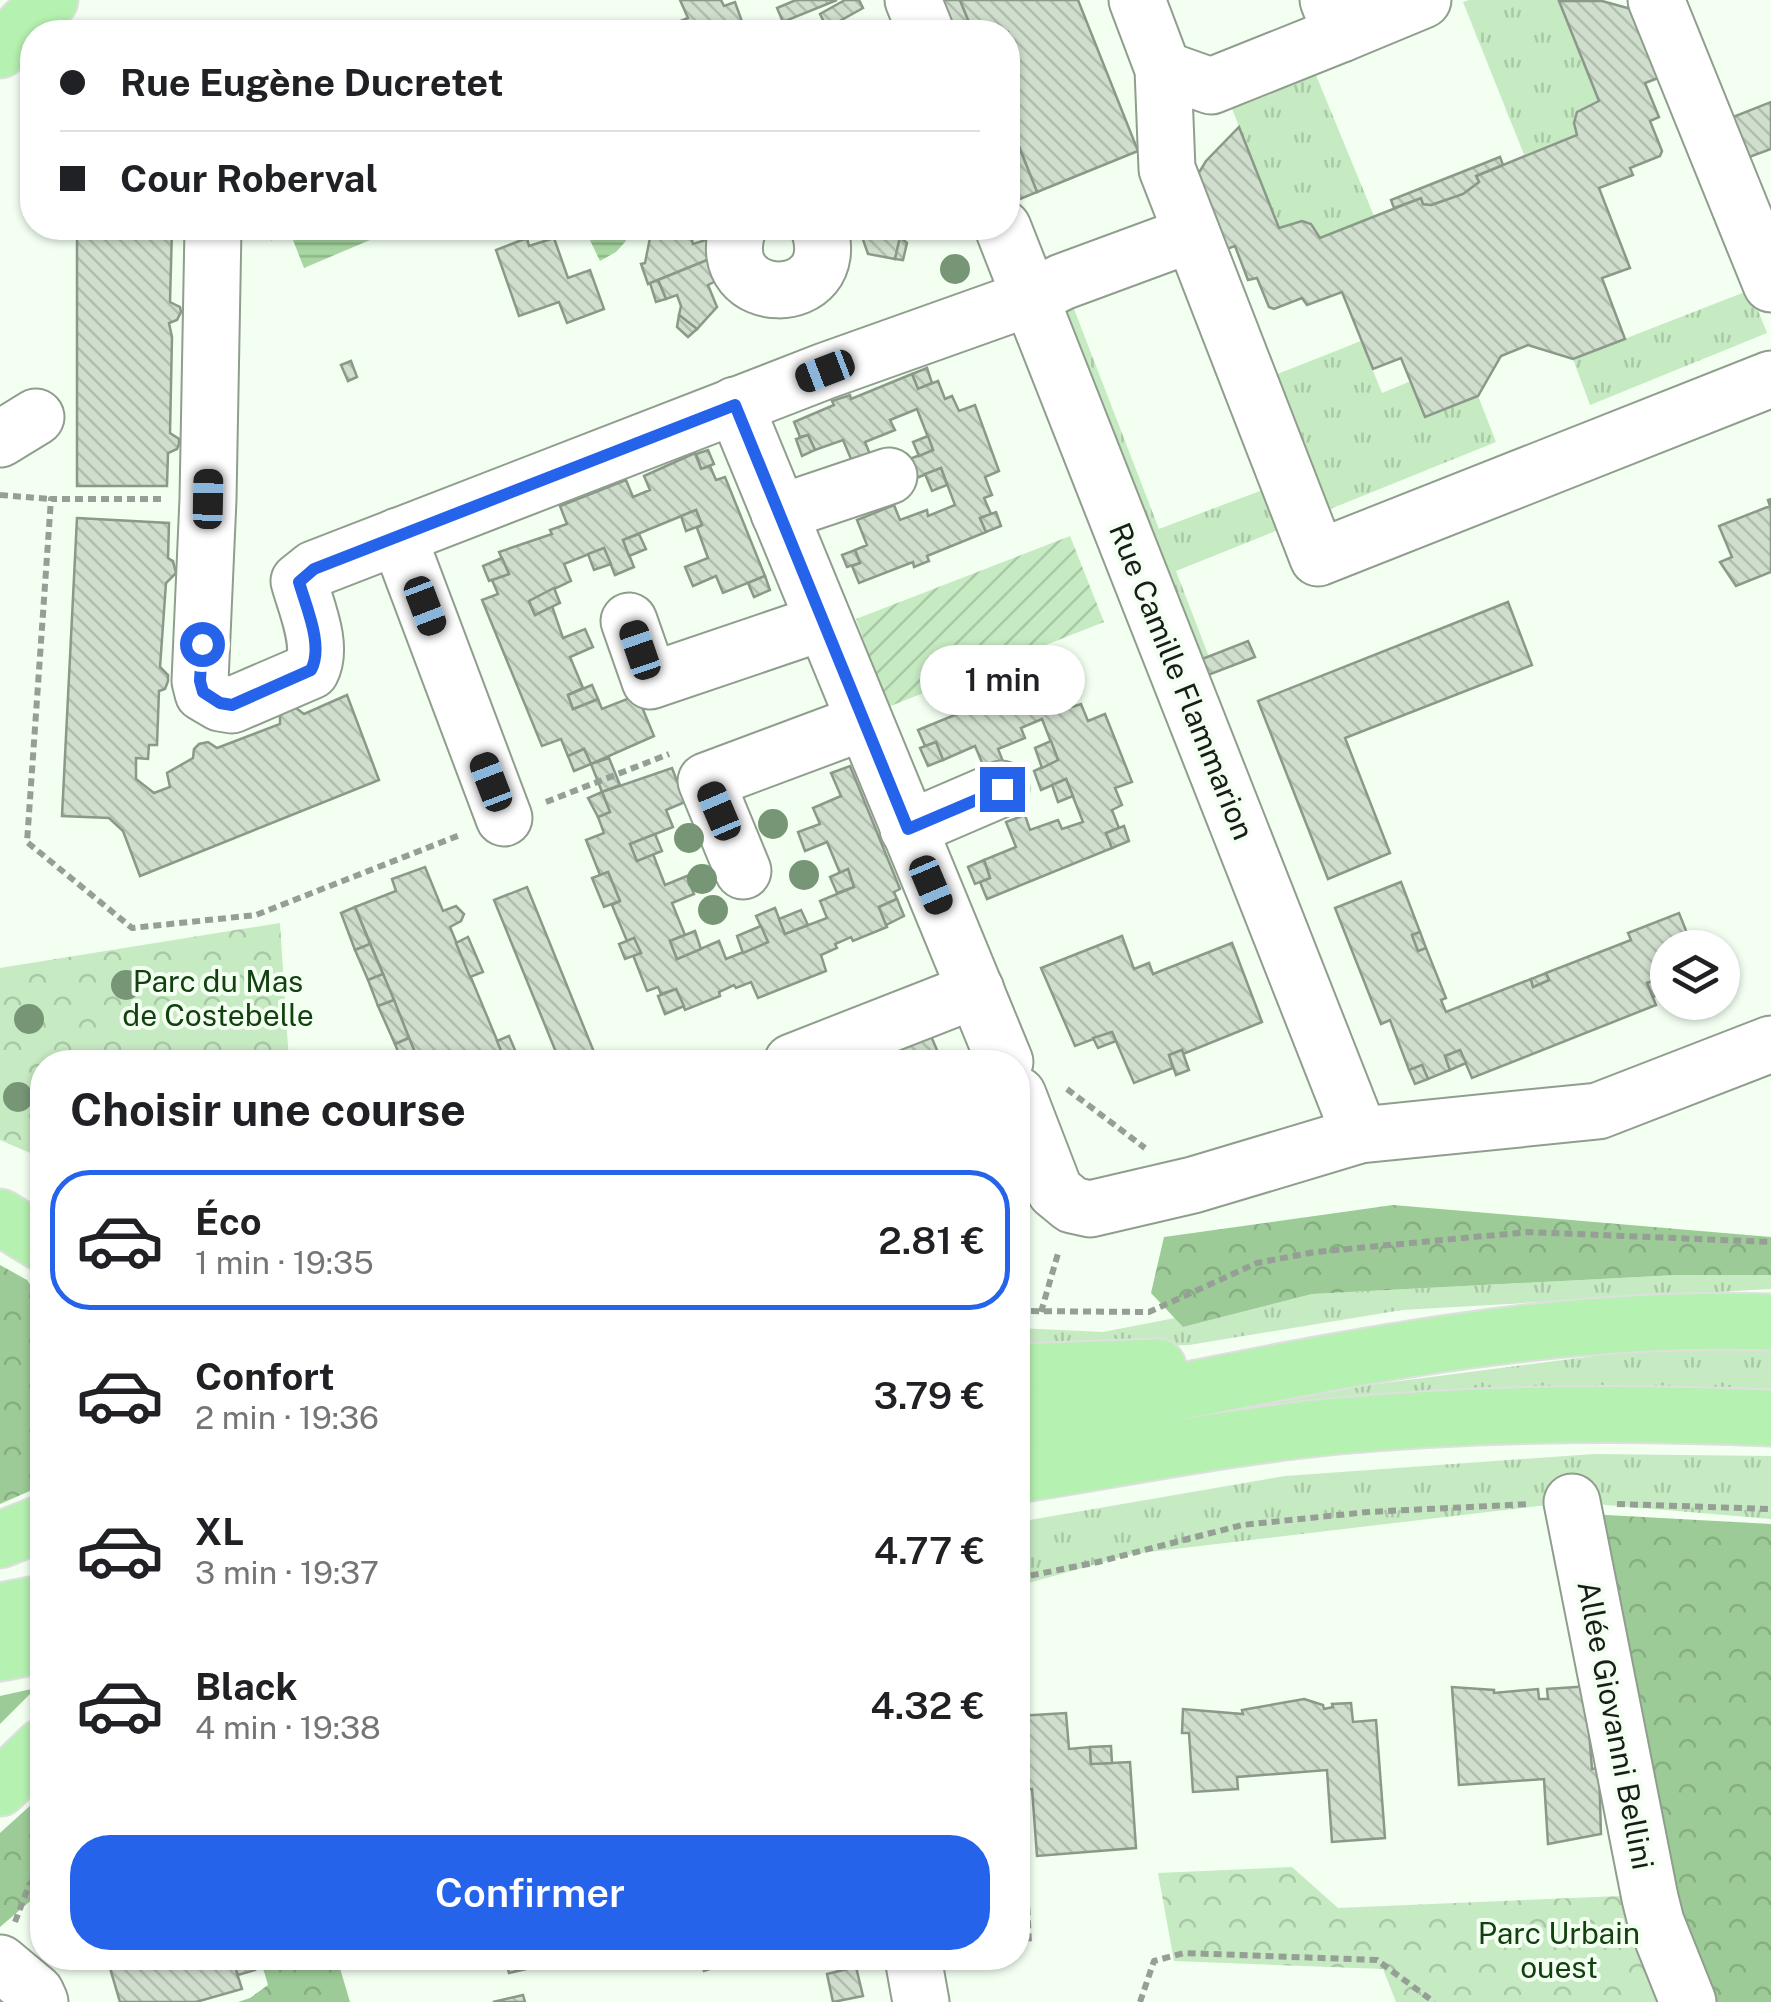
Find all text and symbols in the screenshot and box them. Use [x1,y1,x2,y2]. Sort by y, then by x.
text: Rue Eugène Ducretet [120,60,503,105]
text: Cour Roberval [120,156,378,201]
car [792,346,858,396]
car [192,469,224,529]
street label: Rue Camille Flammarion [1102,517,1262,845]
car [400,573,450,639]
car [616,617,664,683]
route start [180,622,225,667]
callout: 1 min [920,644,1084,714]
text: 1 min [964,661,1041,698]
car [466,749,516,815]
route end [980,767,1025,812]
car [693,778,745,844]
car [905,852,957,918]
map controls [1650,930,1740,1020]
button: layers [1650,930,1740,1020]
park label: Parc du Mas de Costebelle [122,963,314,1033]
text: Choisir une course [70,1083,466,1136]
icon: car [75,1195,165,1285]
text: Éco [195,1199,262,1244]
text: 2.81 € [878,1218,985,1263]
text: 1 min · 19:35 [195,1244,374,1281]
icon: car [75,1350,165,1440]
text: Confort [195,1354,335,1399]
text: 3.79 € [873,1373,985,1418]
text: 2 min · 19:36 [195,1399,379,1436]
icon: car [75,1505,165,1595]
text: XL [195,1509,244,1554]
text: 4.77 € [874,1528,985,1573]
text: 3 min · 19:37 [195,1554,379,1591]
street label: Allée Giovanni Bellini [1570,1578,1662,1872]
icon: car [75,1660,165,1750]
text: Black [195,1664,298,1709]
text: 4.32 € [870,1683,985,1728]
text: 4 min · 19:38 [195,1709,381,1746]
button: Confirmer [70,1835,990,1950]
park label: Parc Urbain ouest [1478,1915,1640,1985]

